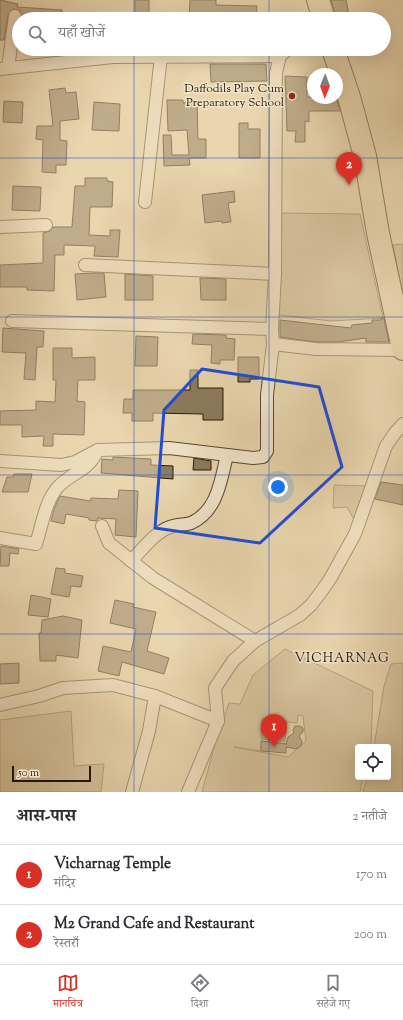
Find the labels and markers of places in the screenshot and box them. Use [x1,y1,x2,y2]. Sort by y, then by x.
place label: Daffodils Play Cum Preparatory School [184,80,285,112]
marker: Daffodils Play Cum Preparatory School [287,91,297,101]
pin: 2 [336,152,362,185]
pin: 1 [261,714,287,747]

